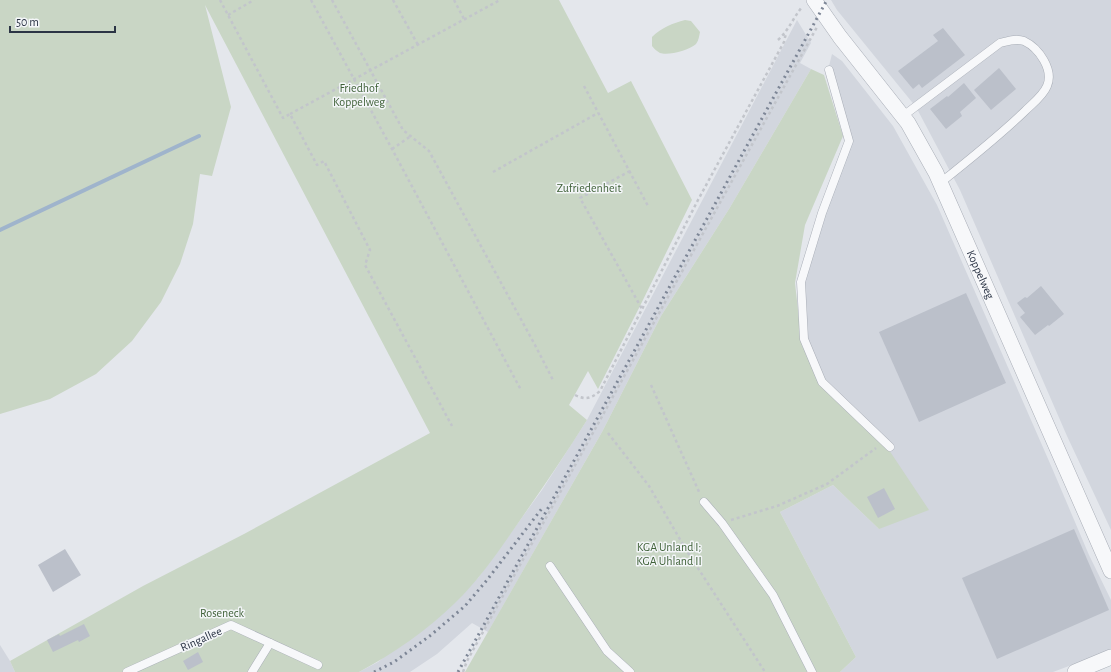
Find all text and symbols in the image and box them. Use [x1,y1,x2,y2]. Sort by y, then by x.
scale bar [10,8,115,34]
text: 50 m [16,16,39,28]
park label: Friedhof Koppelweg [333,82,385,108]
park label: Zufriedenheit [557,182,621,194]
street label: Koppelweg [965,248,997,301]
park label: KGA Unland I; KGA Uhland II [636,541,702,567]
park label: Roseneck [200,607,244,619]
street label: Ringallee [178,625,224,653]

